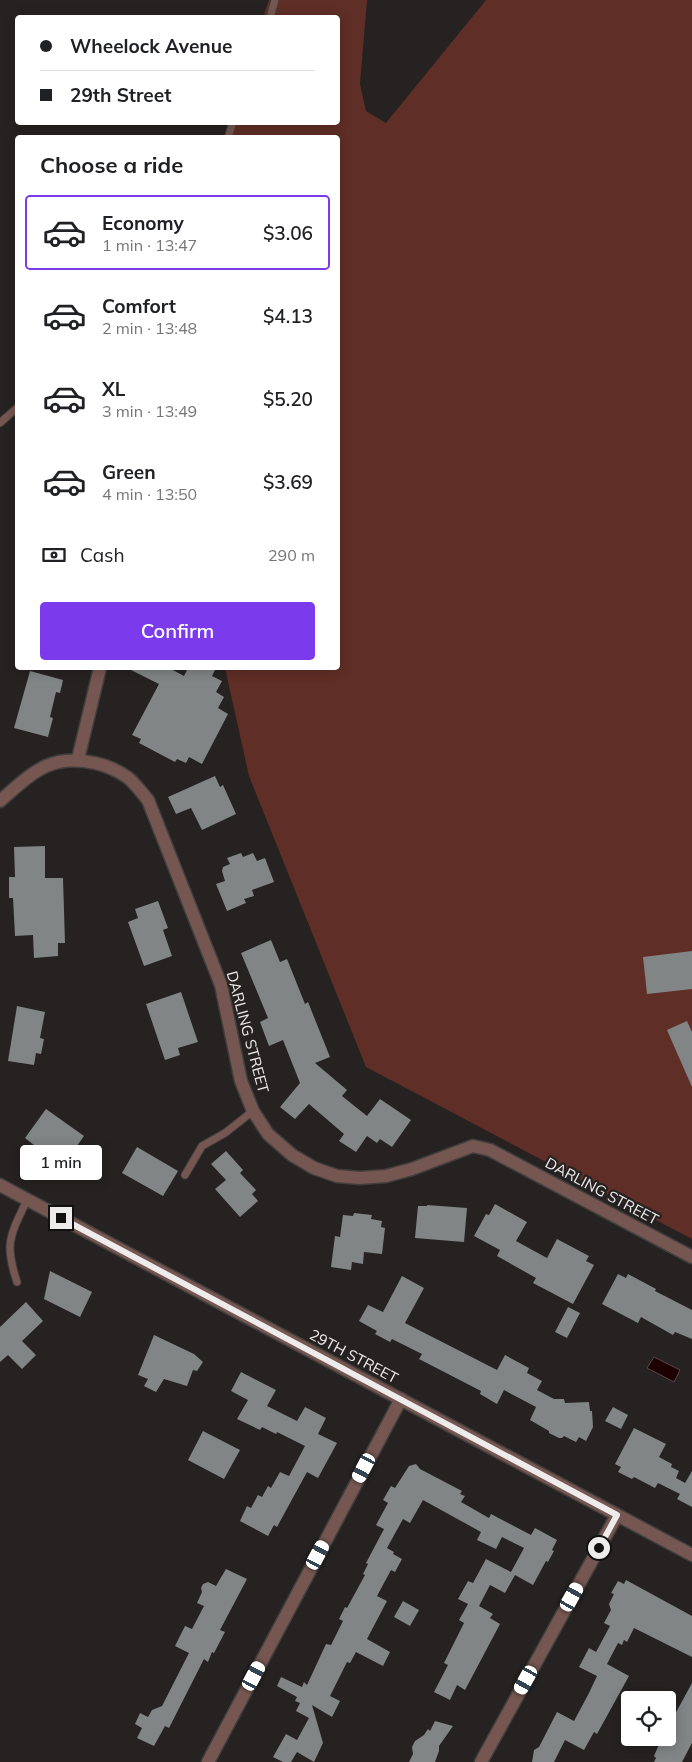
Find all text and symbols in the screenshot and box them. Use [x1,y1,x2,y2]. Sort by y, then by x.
text: Wheelock Avenue [70,34,233,58]
text: 29th Street [70,83,171,107]
text: Choose a ride [40,151,183,179]
icon: car [42,210,87,255]
text: Economy [102,211,184,235]
text: $3.06 [263,221,313,245]
text: 1 min · 13:47 [102,235,197,255]
icon: car [42,293,87,338]
text: Comfort [102,294,176,318]
text: $4.13 [263,304,313,328]
text: 2 min · 13:48 [102,318,197,338]
icon: car [42,376,87,421]
text: XL [102,377,125,401]
text: $5.20 [263,387,313,411]
text: 3 min · 13:49 [102,401,197,421]
icon: car [42,459,87,504]
text: Green [102,460,156,484]
text: $3.69 [263,470,313,494]
text: 4 min · 13:50 [102,484,197,504]
icon: cash [40,541,68,569]
text: Cash [80,543,125,567]
text: 290 m [268,545,315,565]
button: Confirm [40,602,315,660]
street label: DARLING STREET [223,969,273,1095]
callout: 1 min [20,1146,102,1180]
text: 1 min [40,1152,82,1172]
street label: DARLING STREET [542,1153,662,1229]
route end [50,1207,72,1229]
street label: 29TH STREET [306,1325,402,1387]
car [350,1451,377,1485]
route start [588,1537,610,1559]
car [304,1538,331,1572]
car [558,1580,585,1614]
car [240,1659,267,1693]
car [512,1663,539,1697]
map controls [621,1691,676,1746]
button: locate [621,1691,676,1746]

